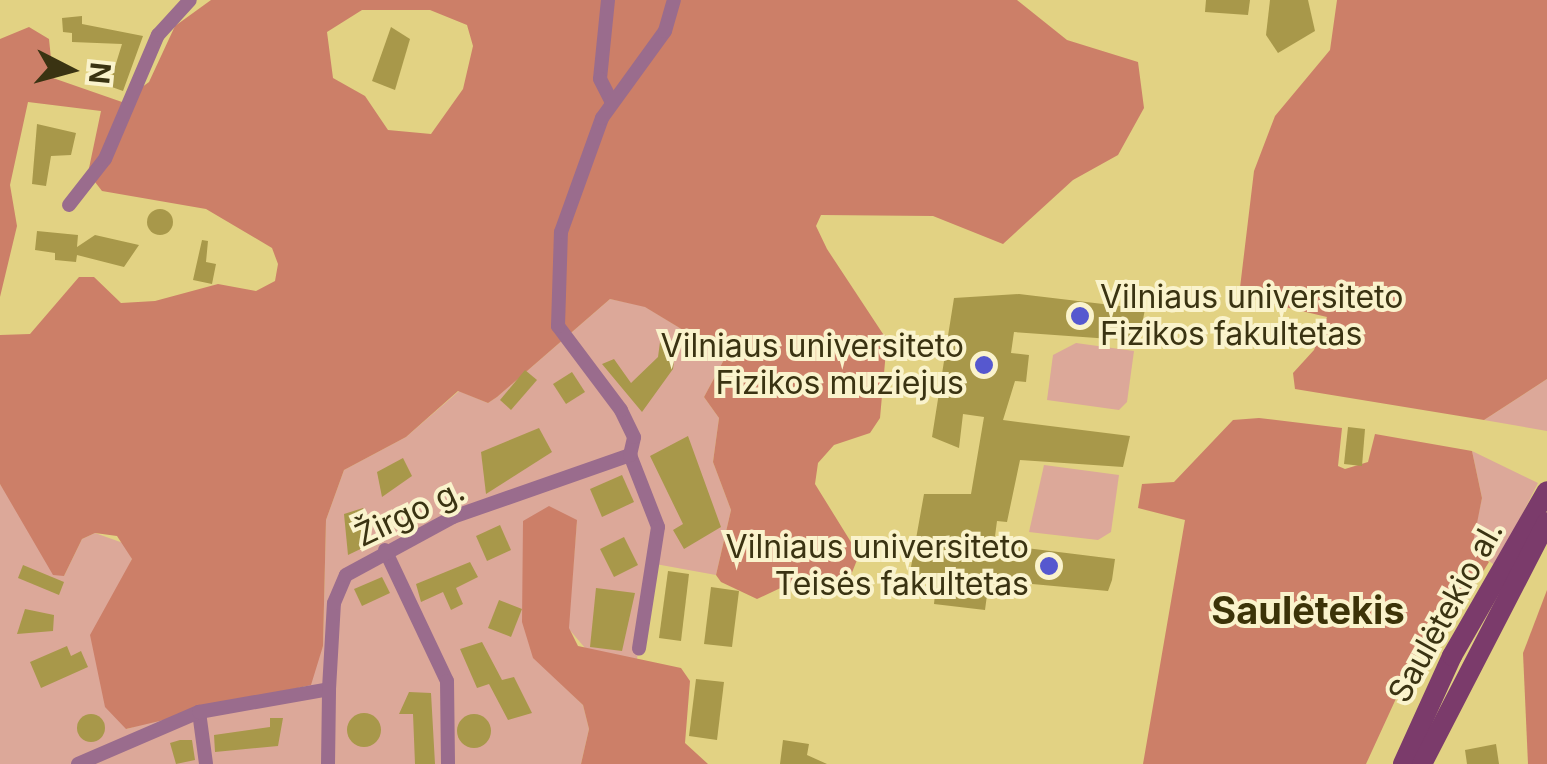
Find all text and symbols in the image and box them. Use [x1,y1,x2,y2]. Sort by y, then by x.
north arrow [20,20,120,120]
text: N [82,61,118,86]
place label: Vilniaus universiteto Fizikos fakultetas [1100,279,1403,354]
marker: Vilniaus universiteto Fizikos fakultetas [1069,305,1091,327]
place label: Vilniaus universiteto Fizikos muziejus [661,328,964,403]
marker: Vilniaus universiteto Fizikos muziejus [973,354,995,376]
street label: Žirgo g. [349,471,471,555]
street label: Saulėtekio al. [1380,515,1512,709]
place label: Vilniaus universiteto Teisės fakultetas [726,529,1029,604]
marker: Vilniaus universiteto Teisės fakultetas [1038,555,1060,577]
district label: Saulėtekis [1211,588,1405,634]

